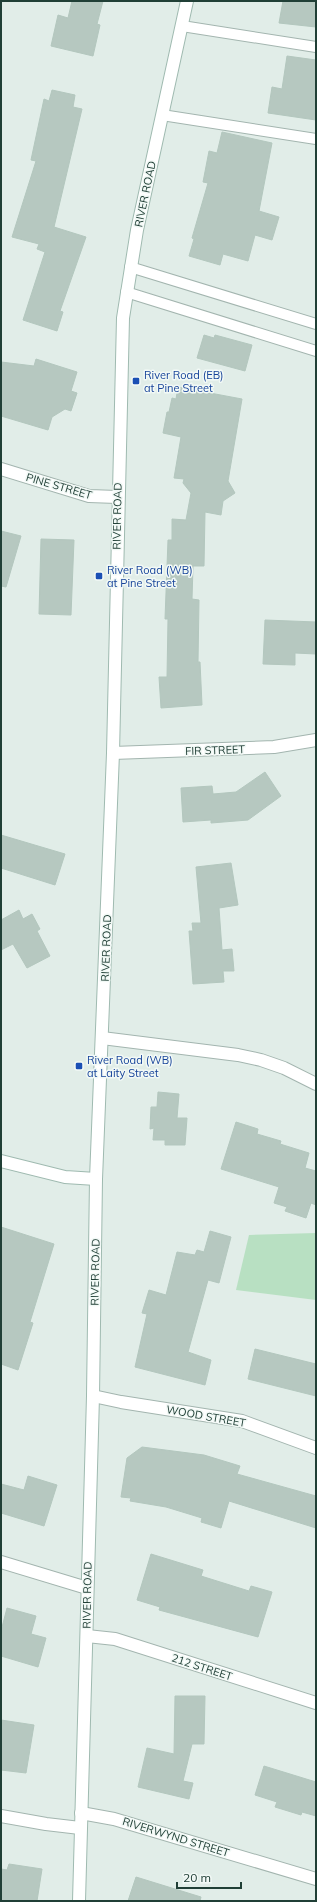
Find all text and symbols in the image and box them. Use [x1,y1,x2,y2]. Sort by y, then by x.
street label: RIVER ROAD [131,160,159,228]
place label: River Road (EB) at Pine Street [144,368,224,395]
marker: River Road (EB) at Pine Street [131,376,141,386]
street label: PINE STREET [24,470,94,502]
street label: RIVER ROAD [109,482,125,550]
place label: River Road (WB) at Pine Street [107,563,193,590]
marker: River Road (WB) at Pine Street [94,571,104,581]
street label: FIR STREET [185,742,246,758]
street label: RIVER ROAD [98,914,114,982]
place label: River Road (WB) at Laity Street [87,1053,173,1080]
marker: River Road (WB) at Laity Street [74,1061,84,1071]
street label: RIVER ROAD [87,1238,103,1306]
street label: WOOD STREET [165,1402,247,1430]
street label: RIVER ROAD [79,1561,95,1629]
street label: 212 STREET [170,1651,234,1684]
street label: RIVERWYND STREET [121,1814,231,1860]
scale bar [177,1864,241,1890]
text: 20 m [183,1870,211,1885]

